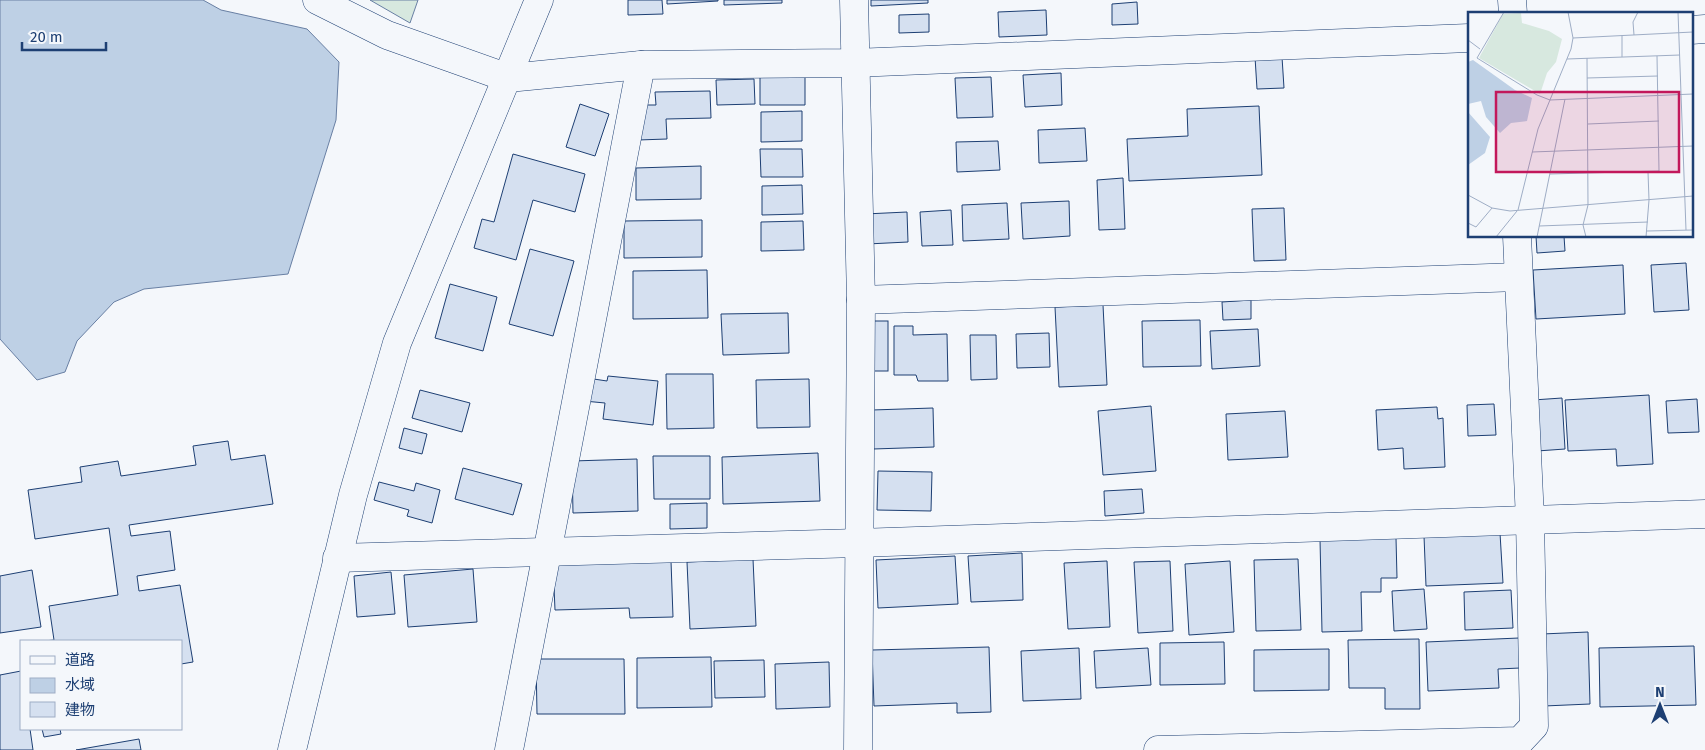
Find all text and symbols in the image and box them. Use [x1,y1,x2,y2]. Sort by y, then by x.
inset map [1468,12,1692,238]
scale bar [22,20,106,52]
text: 20 m [30,28,63,46]
legend [20,640,182,730]
text: 道路 [65,651,95,669]
text: 水域 [65,676,95,694]
north arrow [1635,680,1685,730]
text: N [1655,684,1665,701]
text: 建物 [65,701,95,719]

